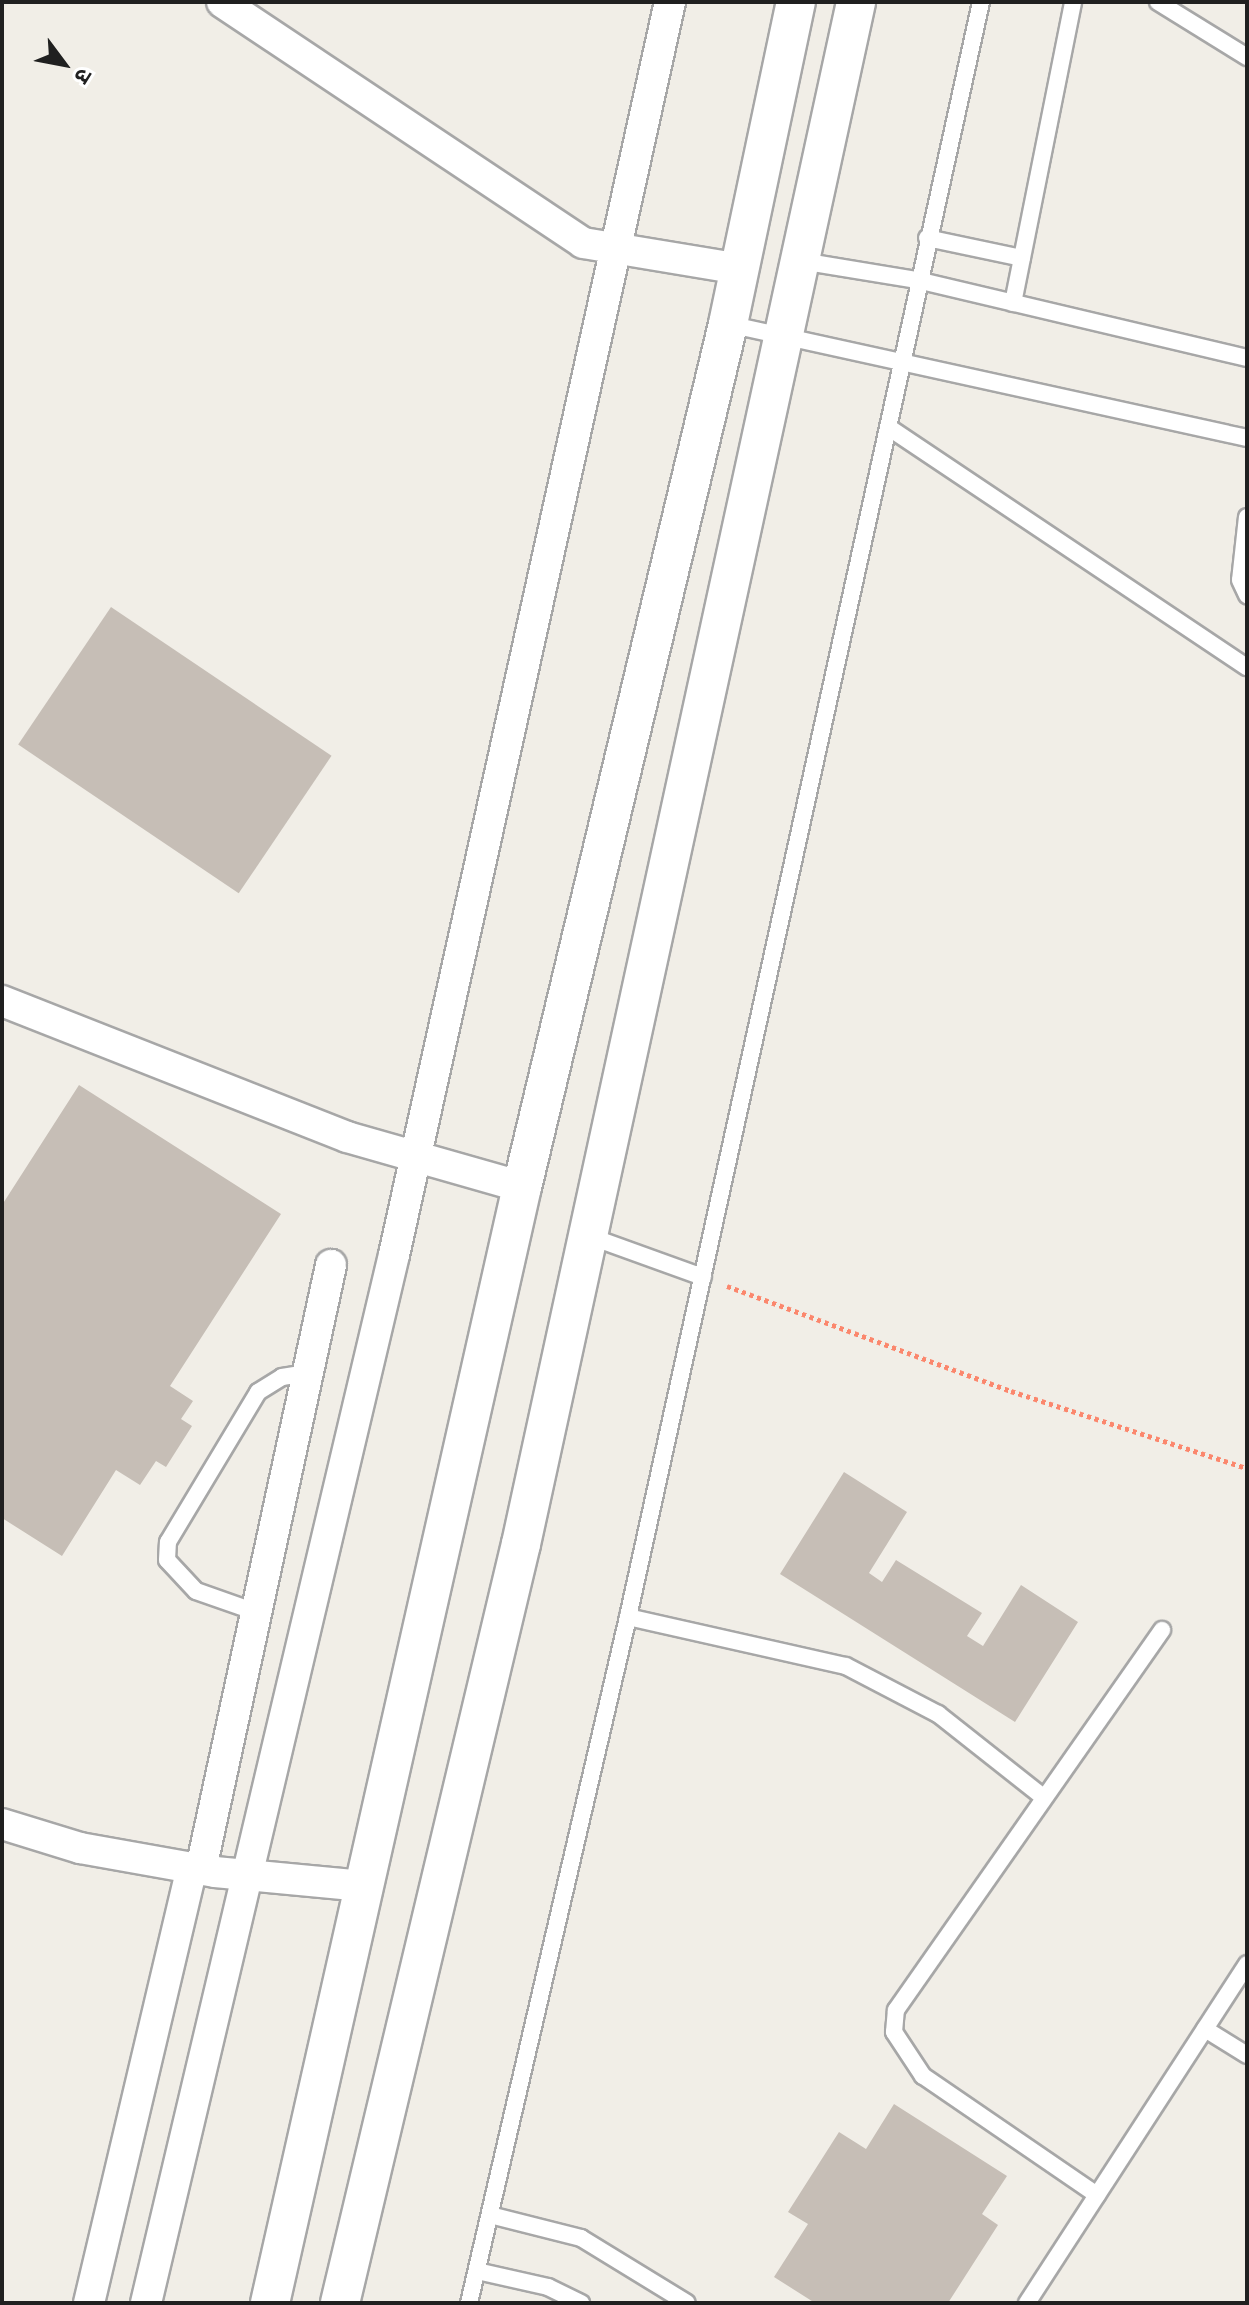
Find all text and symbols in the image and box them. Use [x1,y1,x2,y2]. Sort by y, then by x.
north arrow [24,24,104,104]
text: उ [70,64,99,89]

